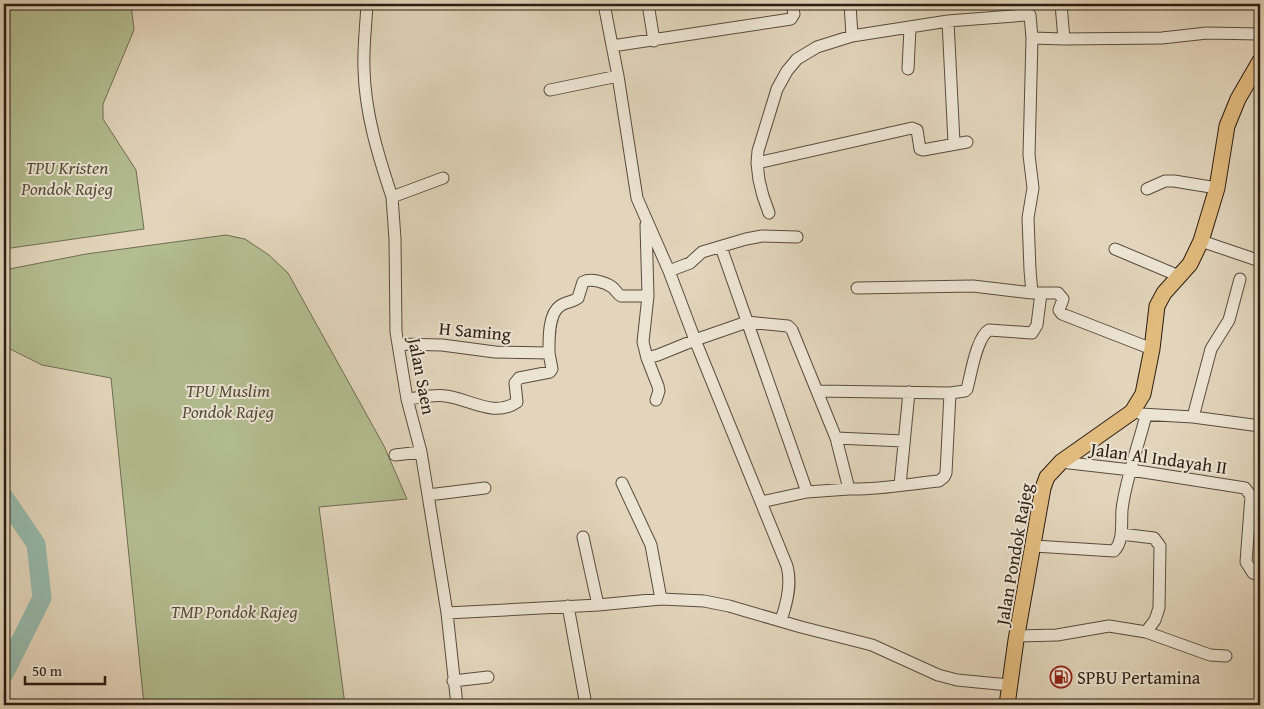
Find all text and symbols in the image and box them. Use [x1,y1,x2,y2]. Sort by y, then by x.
park label: TPU Kristen Pondok Rajeg [20,154,113,202]
street label: H Saming [438,314,512,348]
street label: Jalan Saen [401,333,443,417]
park label: TPU Muslim Pondok Rajeg [181,377,274,425]
street label: Jalan Al Indayah II [1087,435,1229,481]
street label: Jalan Pondok Rajeg [988,481,1040,629]
park label: TMP Pondok Rajeg [170,598,298,625]
scale bar [25,654,105,686]
text: 50 m [32,660,63,681]
place label: SPBU Pertamina [1077,664,1201,691]
fuel station icon: SPBU Pertamina [1049,665,1073,689]

